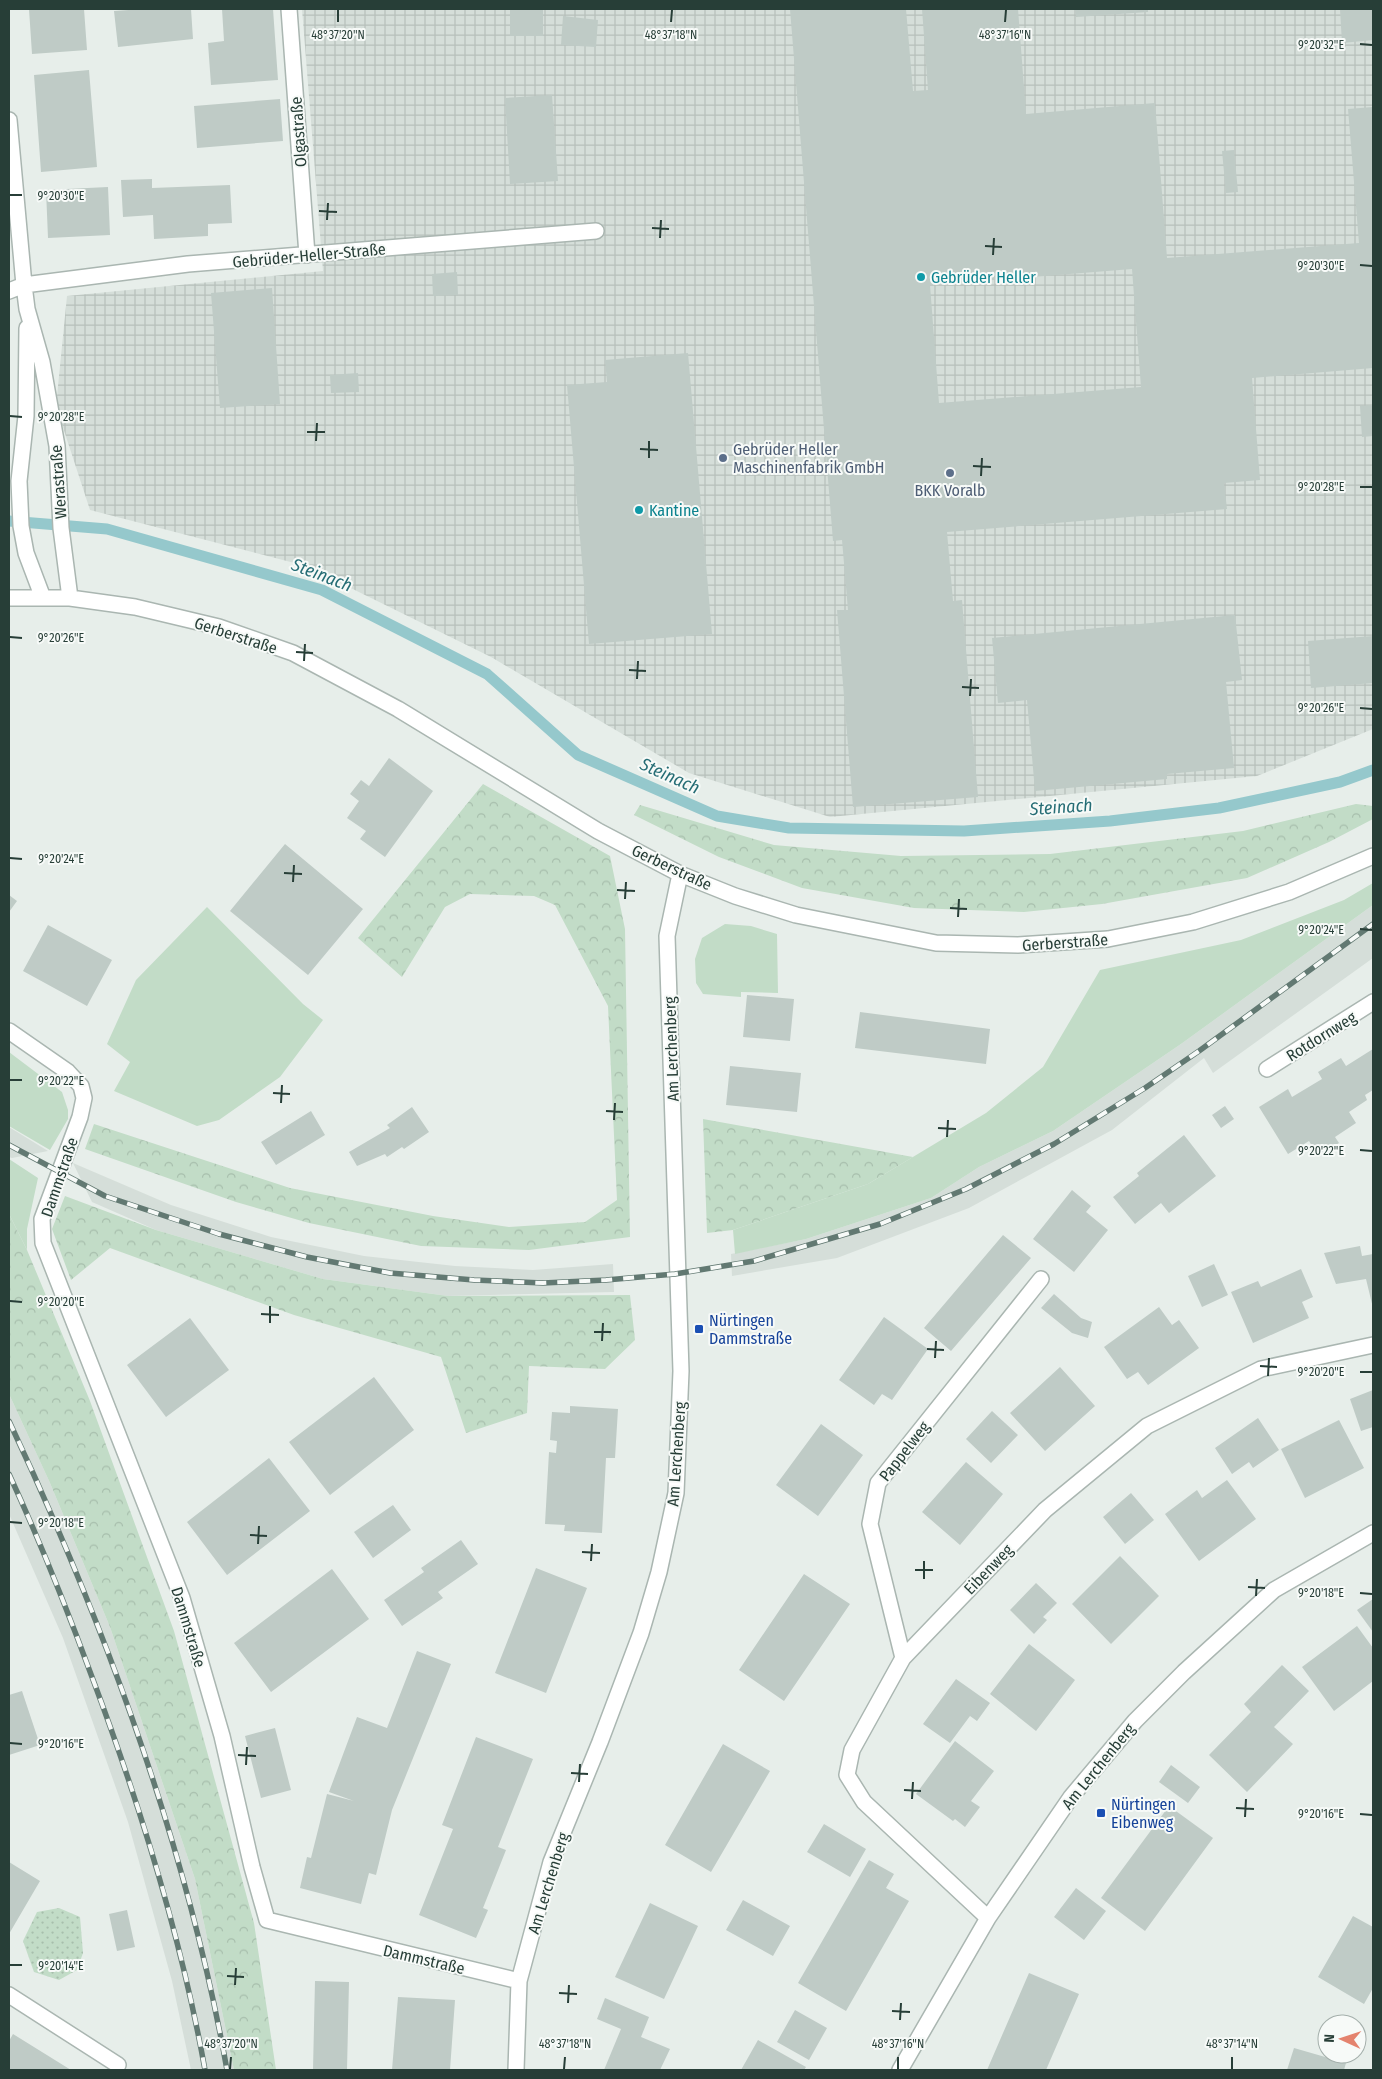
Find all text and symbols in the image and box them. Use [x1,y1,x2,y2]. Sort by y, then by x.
text: 48°37'20"N [311,28,365,42]
text: 48°37'18"N [645,28,697,42]
text: 48°37'16"N [979,28,1031,42]
text: 9°20'32"E [1298,38,1344,52]
street label: Olgastraße [287,96,310,168]
text: 9°20'30"E [37,189,85,203]
street label: Gebrüder-Heller-Straße [232,239,387,272]
text: 9°20'30"E [1297,259,1345,273]
place label: Gebrüder Heller [931,268,1036,287]
marker: Gebrüder Heller [915,271,927,283]
text: 9°20'28"E [38,410,85,424]
place label: Gebrüder Heller Maschinenfabrik GmbH [733,440,884,477]
street label: Werastraße [46,444,71,520]
marker: Gebrüder Heller Maschinenfabrik GmbH [717,452,729,464]
marker: BKK Voralb [944,467,956,479]
text: 9°20'28"E [1298,480,1345,494]
place label: BKK Voralb [914,481,986,500]
place label: Kantine [649,501,699,520]
marker: Kantine [633,504,645,516]
water label: Steinach [288,553,355,597]
street label: Gerberstraße [192,613,280,658]
text: 9°20'26"E [38,631,85,645]
text: 9°20'26"E [1298,701,1345,715]
water label: Steinach [636,753,703,799]
water label: Steinach [1028,794,1093,820]
street label: Gerberstraße [629,841,715,894]
text: 9°20'24"E [38,852,84,866]
text: 9°20'24"E [1298,923,1344,937]
street label: Gerberstraße [1022,930,1109,955]
street label: Am Lerchenberg [660,996,683,1102]
street label: Rotdornweg [1283,1007,1360,1065]
text: 9°20'22"E [38,1074,84,1088]
street label: Dammstraße [37,1135,82,1220]
text: 9°20'22"E [1298,1144,1344,1158]
text: 9°20'20"E [38,1295,85,1309]
place label: Nürtingen Dammstraße [709,1311,792,1348]
marker: Nürtingen Dammstraße [693,1323,705,1335]
text: 9°20'20"E [1298,1365,1345,1379]
street label: Am Lerchenberg [663,1400,690,1507]
street label: Pappelweg [875,1417,934,1485]
text: 9°20'18"E [38,1516,84,1530]
street label: Eibenweg [960,1540,1017,1598]
street label: Dammstraße [167,1585,210,1670]
text: 9°20'18"E [1298,1586,1344,1600]
street label: Am Lerchenberg [1058,1719,1139,1813]
text: 9°20'16"E [38,1737,84,1751]
place label: Nürtingen Eibenweg [1111,1795,1176,1832]
marker: Nürtingen Eibenweg [1095,1807,1107,1819]
text: 9°20'16"E [1298,1807,1344,1821]
street label: Am Lerchenberg [524,1830,573,1936]
street label: Dammstraße [381,1941,467,1978]
text: 9°20'14"E [38,1959,84,1973]
north arrow [1317,2014,1367,2064]
text: N [1321,2034,1338,2043]
text: 48°37'20"N [204,2037,258,2051]
text: 48°37'18"N [539,2037,591,2051]
text: 48°37'16"N [872,2037,924,2051]
text: 48°37'14"N [1206,2037,1258,2051]

